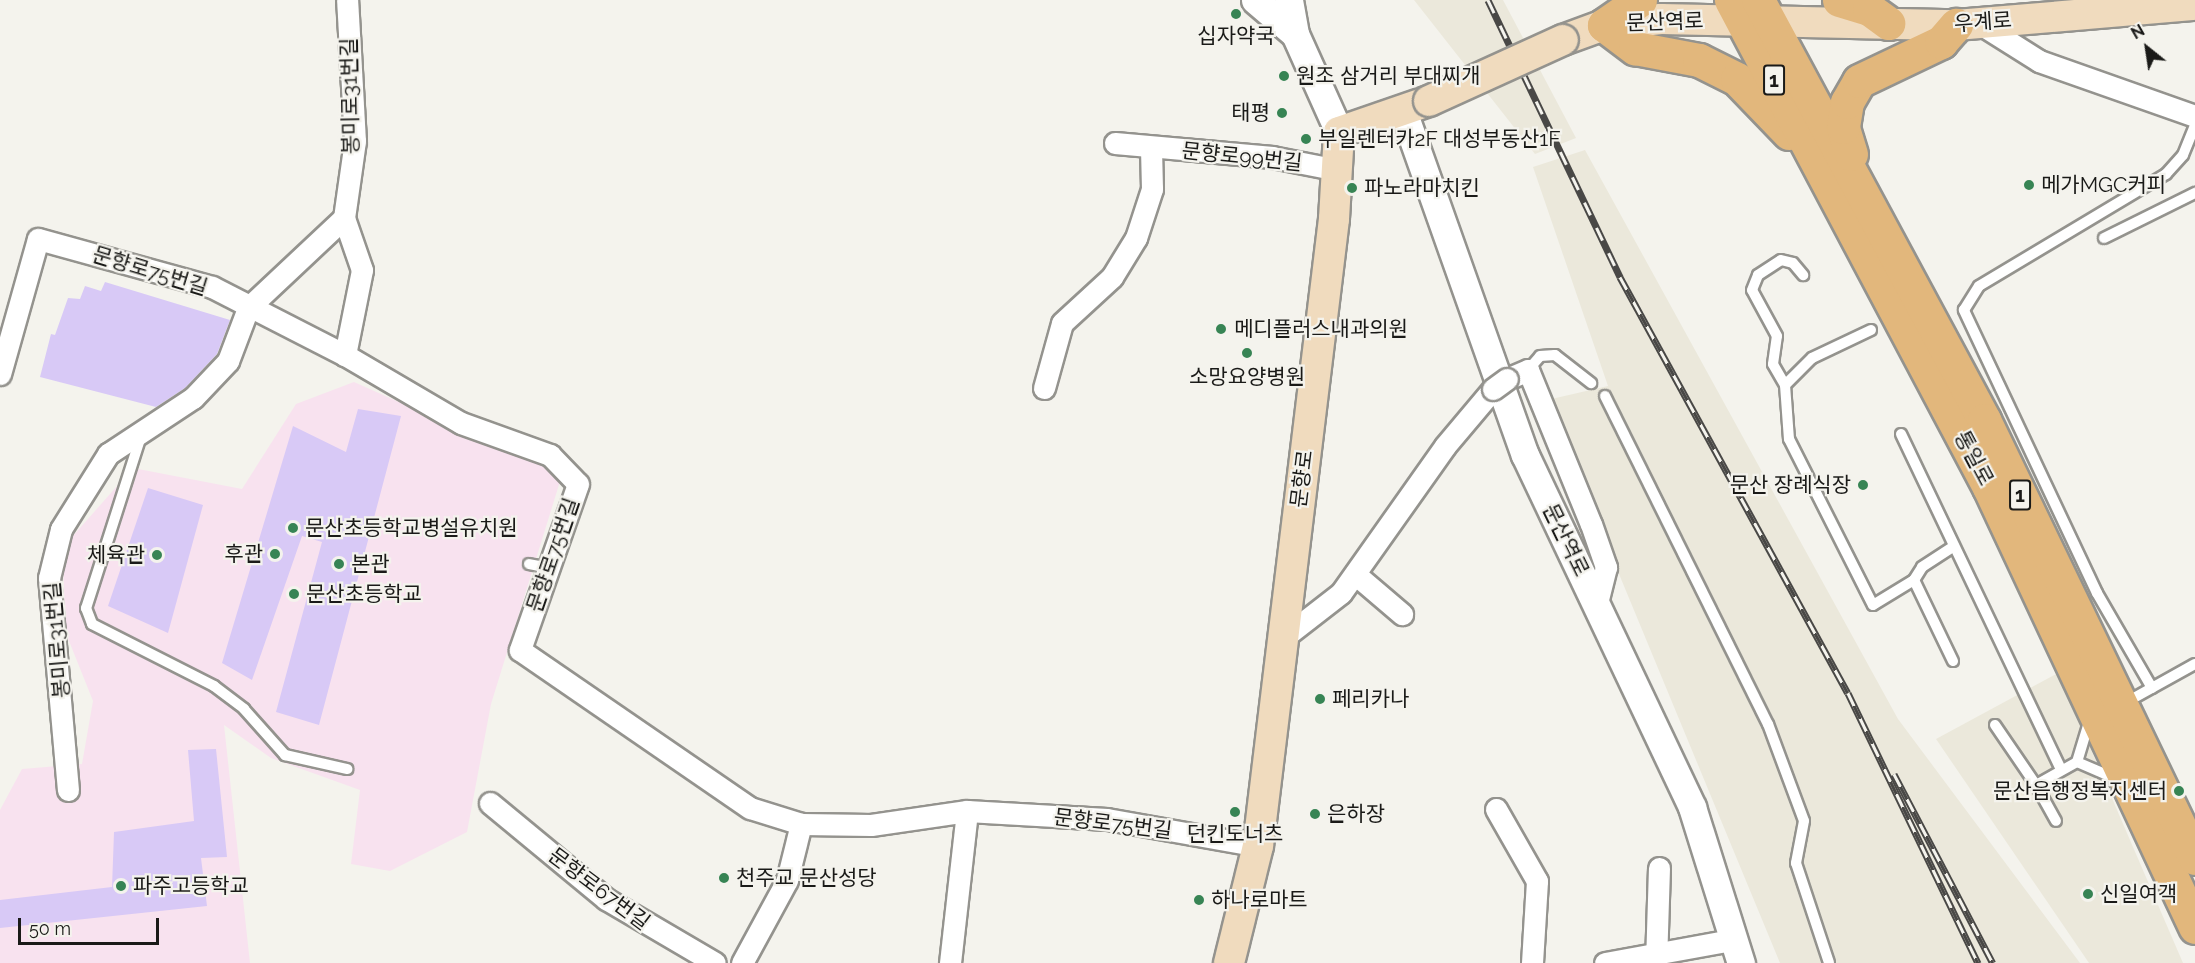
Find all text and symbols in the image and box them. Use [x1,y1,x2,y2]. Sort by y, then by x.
marker: 십자약국 [1229,7,1243,21]
street label: 우계로 [1953,7,2013,37]
street label: 문산역로 [1626,8,1704,36]
north arrow [2117,18,2177,78]
text: N [2128,21,2148,43]
place label: 십자약국 [1197,23,1275,49]
street label: 봉미로31번길 [336,37,364,155]
place label: 원조 삼거리 부대찌개 [1296,63,1481,89]
road number: 1 [1762,63,1786,97]
marker: 원조 삼거리 부대찌개 [1277,69,1291,83]
place label: 태평 [1231,100,1270,126]
marker: 태평 [1275,106,1289,120]
place label: 부일렌터카2F 대성부동산1F [1318,126,1561,152]
marker: 부일렌터카2F 대성부동산1F [1299,132,1313,146]
street label: 문향로99번길 [1180,138,1304,176]
place label: 메가MGC커피 [2041,172,2166,198]
place label: 파노라마치킨 [1364,175,1480,201]
marker: 메가MGC커피 [2022,178,2036,192]
marker: 파노라마치킨 [1345,181,1359,195]
street label: 문향로75번길 [89,242,211,300]
place label: 메디플러스내과의원 [1234,316,1408,342]
marker: 메디플러스내과의원 [1212,320,1230,338]
marker: 소망요양병원 [1238,344,1256,362]
place label: 소망요양병원 [1189,364,1305,390]
street label: 통일로 [1949,426,1999,490]
street label: 문향로 [1286,449,1318,509]
place label: 문산 장례식장 [1730,472,1851,498]
marker: 문산 장례식장 [1856,478,1870,492]
road number: 1 [2008,478,2032,512]
street label: 문향로75번길 [522,495,584,615]
street label: 문산역로 [1538,500,1594,580]
place label: 문산초등학교병설유치원 [305,515,518,541]
marker: 문산초등학교병설유치원 [286,521,300,535]
place label: 후관 [224,541,263,567]
place label: 체육관 [87,542,145,568]
marker: 후관 [268,547,282,561]
marker: 체육관 [150,548,164,562]
place label: 본관 [351,551,390,577]
marker: 본관 [332,557,346,571]
street label: 봉미로31번길 [39,581,75,699]
place label: 문산초등학교 [306,581,422,607]
marker: 문산초등학교 [287,587,301,601]
place label: 페리카나 [1332,686,1409,712]
marker: 페리카나 [1313,692,1327,706]
place label: 문산읍행정복지센터 [1993,778,2167,804]
marker: 문산읍행정복지센터 [2172,784,2186,798]
place label: 은하장 [1327,801,1385,827]
street label: 문향로75번길 [1052,804,1174,844]
marker: 던킨도너츠 [1228,805,1242,819]
marker: 은하장 [1308,807,1322,821]
place label: 던킨도너츠 [1187,821,1283,847]
street label: 문향로67번길 [543,843,655,935]
place label: 천주교 문산성당 [736,865,877,891]
marker: 천주교 문산성당 [717,871,731,885]
place label: 파주고등학교 [133,873,249,899]
marker: 파주고등학교 [114,879,128,893]
place label: 신일여객 [2100,881,2177,907]
place label: 하나로마트 [1211,887,1308,913]
marker: 신일여객 [2081,887,2095,901]
marker: 하나로마트 [1192,893,1206,907]
scale bar [21,906,162,944]
text: 50 m [29,918,71,939]

